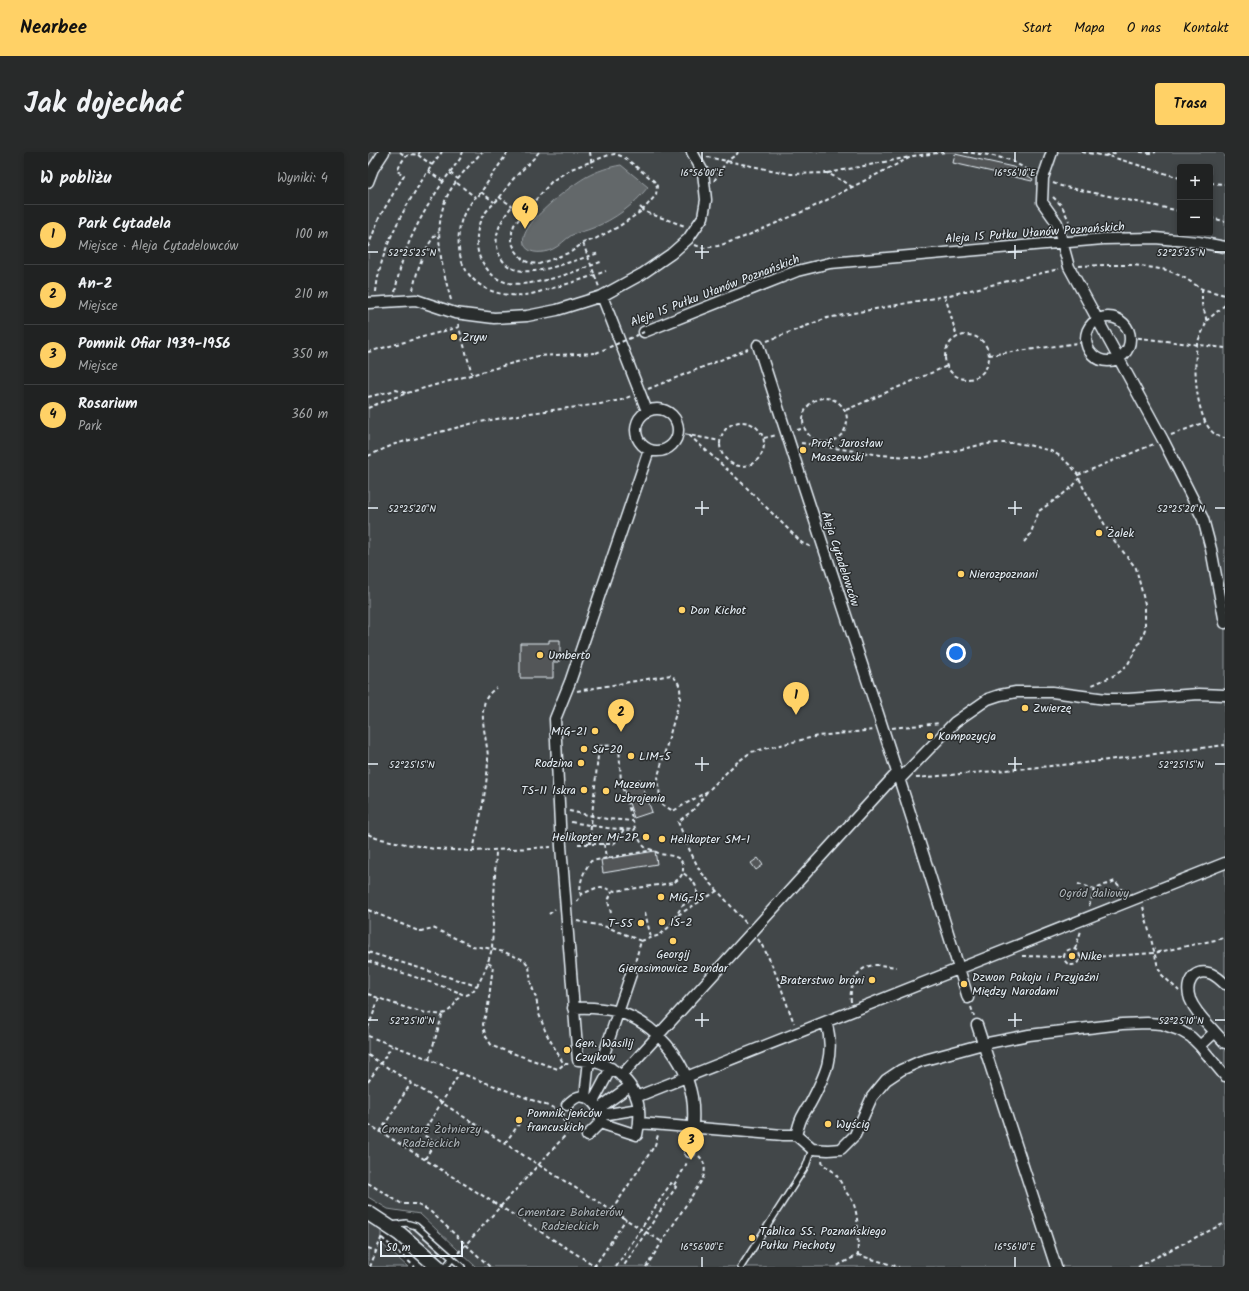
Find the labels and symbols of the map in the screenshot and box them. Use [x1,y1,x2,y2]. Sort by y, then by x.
text: 16°56'00"E [680,165,725,181]
text: 16°56'10"E [994,165,1037,181]
pin: 4 [512,196,538,229]
street label: Aleja 15 Pułku Ułanów Poznańskich [945,217,1125,249]
text: 52°25'25"N [388,245,436,261]
text: 52°25'25"N [1157,245,1205,261]
street label: Aleja 15 Pułku Ułanów Poznańskich [628,250,802,332]
place label: Zryw [462,328,488,347]
marker: Zryw [449,332,459,342]
place label: Prof. Jarosław Maszewski [811,434,884,467]
marker: Prof. Jarosław Maszewski [798,445,808,455]
text: 52°25'20"N [388,501,436,517]
text: 52°25'20"N [1157,501,1205,517]
street label: Aleja Cytadelowców [816,509,865,610]
place label: Żalek [1107,524,1134,543]
marker: Żalek [1094,528,1104,538]
place label: Nierozpoznani [969,565,1039,584]
marker: Nierozpoznani [956,569,966,579]
place label: Don Kichot [690,601,747,620]
marker: Don Kichot [677,605,687,615]
your location [946,643,966,663]
place label: Umberto [548,646,590,665]
marker: Umberto [535,650,545,660]
pin: 1 [783,682,809,715]
pin: 2 [608,699,634,732]
place label: Zwierzę [1033,699,1072,718]
marker: Zwierzę [1020,703,1030,713]
place label: MiG-21 [551,722,587,741]
marker: MiG-21 [590,726,600,736]
place label: Kompozycja [938,727,997,746]
marker: Kompozycja [925,731,935,741]
place label: Su-20 [592,740,623,759]
marker: Su-20 [579,744,589,754]
place label: LIM-5 [639,747,672,766]
marker: LIM-5 [626,751,636,761]
place label: Rodzina [534,754,573,773]
text: 52°25'15"N [389,757,435,773]
text: 52°25'15"N [1158,757,1204,773]
marker: Rodzina [576,758,586,768]
place label: Muzeum Uzbrojenia [614,775,666,808]
place label: TS-11 Iskra [521,781,576,800]
marker: TS-11 Iskra [579,785,589,795]
marker: Muzeum Uzbrojenia [601,786,611,796]
place label: Helikopter Mi-2P [552,828,638,847]
place label: Helikopter SM-1 [670,830,750,849]
marker: Helikopter Mi-2P [641,832,651,842]
marker: Helikopter SM-1 [657,834,667,844]
park label: Ogród daliowy [1059,884,1129,903]
place label: MiG-15 [669,888,706,907]
marker: MiG-15 [656,892,666,902]
place label: IS-2 [670,913,693,932]
place label: T-55 [608,914,635,933]
marker: IS-2 [657,917,667,927]
marker: T-55 [636,918,646,928]
marker: Georgij Gierasimowicz Bondar [668,936,678,946]
place label: Georgij Gierasimowicz Bondar [618,945,729,978]
place label: Nike [1080,947,1103,966]
marker: Nike [1067,951,1077,961]
place label: Dzwon Pokoju i Przyjaźni Między Narodami [972,968,1100,1001]
place label: Braterstwo broni [780,971,865,990]
marker: Braterstwo broni [867,975,877,985]
marker: Dzwon Pokoju i Przyjaźni Między Narodami [959,979,969,989]
text: 52°25'10"N [389,1013,435,1029]
text: 52°25'10"N [1158,1013,1204,1029]
place label: Gen. Wasilij Czujkow [575,1034,635,1067]
marker: Gen. Wasilij Czujkow [562,1045,572,1055]
place label: Pomnik jeńców francuskich [527,1104,603,1137]
marker: Pomnik jeńców francuskich [514,1115,524,1125]
place label: Wyścig [836,1115,870,1134]
marker: Wyścig [823,1119,833,1129]
park label: Cmentarz Żołnierzy Radzieckich [381,1120,481,1153]
pin: 3 [678,1127,704,1160]
park label: Cmentarz Bohaterów Radzieckich [517,1203,624,1236]
place label: Tablica 55. Poznańskiego Pułku Piechoty [760,1222,886,1255]
marker: Tablica 55. Poznańskiego Pułku Piechoty [747,1233,757,1243]
scale bar [380,1239,463,1258]
text: 16°56'00"E [680,1239,725,1255]
text: 16°56'10"E [994,1239,1037,1255]

